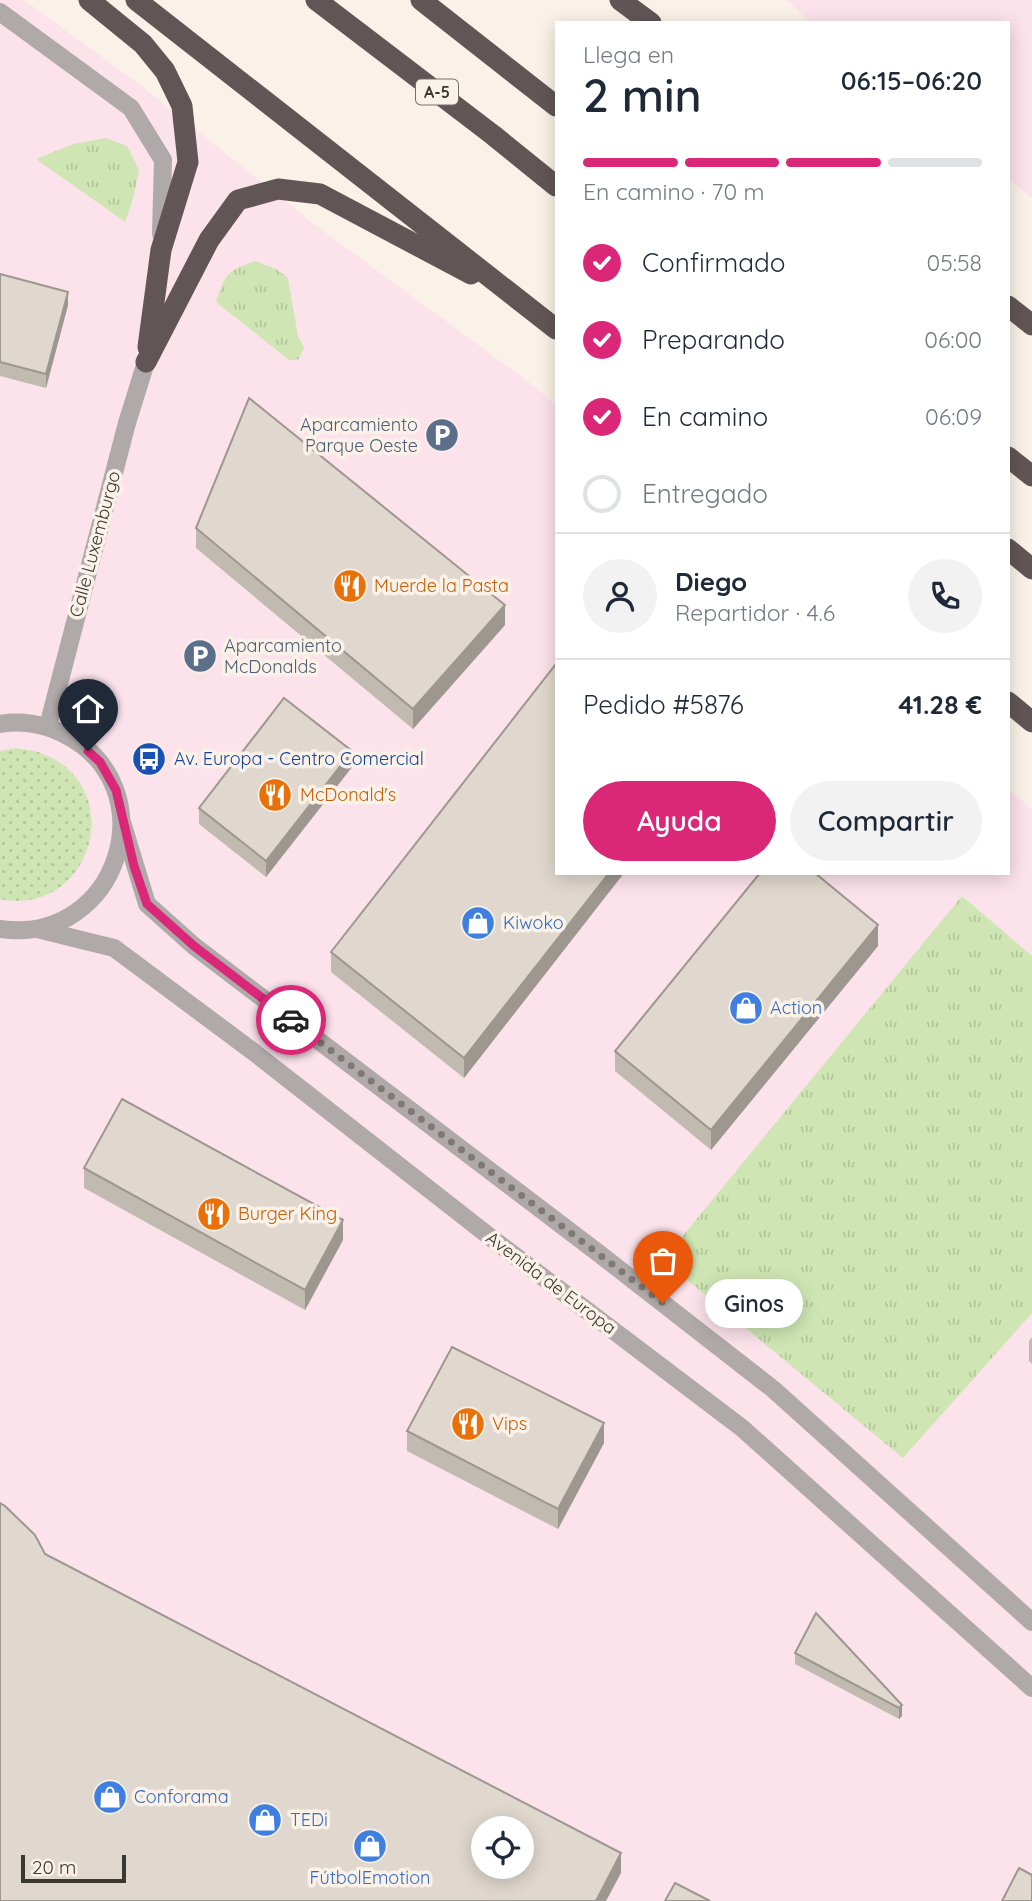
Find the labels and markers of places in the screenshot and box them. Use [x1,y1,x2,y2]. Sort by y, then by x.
place label: Aparcamiento Parque Oeste [300,413,418,457]
parking icon: Aparcamiento Parque Oeste [423,416,461,454]
restaurant icon: Muerde la Pasta [331,567,369,605]
place label: Muerde la Pasta [374,574,509,597]
place label: Aparcamiento McDonalds [224,634,342,678]
parking icon: Aparcamiento McDonalds [181,637,219,675]
pin [58,679,118,751]
bus stop icon: Av. Europa - Centro Comercial [130,740,168,778]
place label: Av. Europa - Centro Comercial [174,747,424,770]
restaurant icon: McDonald's [256,776,294,814]
place label: McDonald's [300,783,396,806]
shop icon: Kiwoko [459,904,497,942]
place label: Kiwoko [503,911,564,934]
shop icon: Action [727,989,765,1027]
place label: Action [770,996,822,1019]
restaurant icon: Burger King [195,1195,233,1233]
place label: Burger King [238,1202,337,1225]
pin [633,1231,693,1303]
callout: Ginos [705,1278,803,1328]
restaurant icon: Vips [449,1405,487,1443]
place label: Vips [492,1412,527,1435]
shop icon: Conforama [91,1778,129,1816]
place label: Conforama [134,1785,229,1808]
shop icon: TEDi [246,1801,284,1839]
place label: TEDi [290,1808,328,1831]
shop icon: FútbolEmotion [351,1827,389,1865]
place label: FútbolEmotion [310,1866,430,1889]

